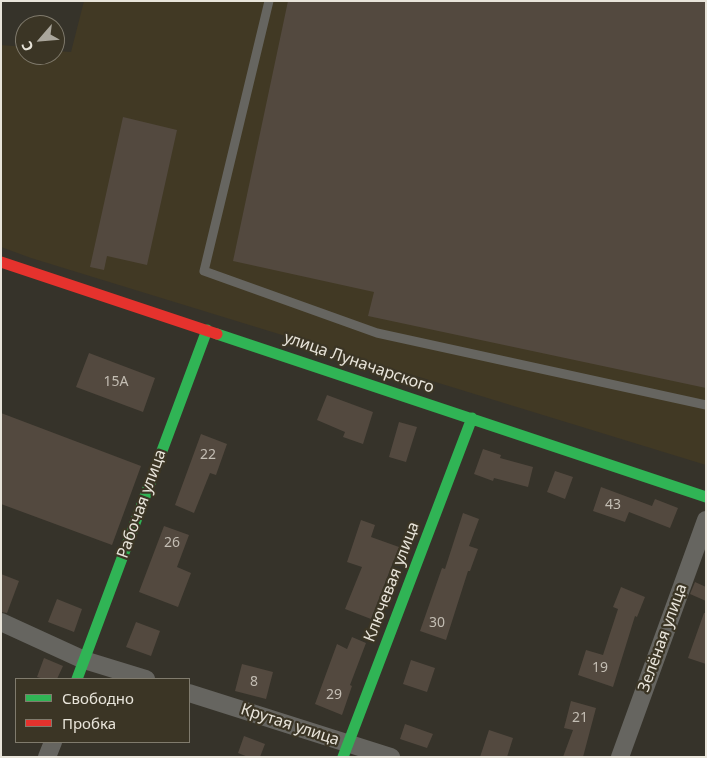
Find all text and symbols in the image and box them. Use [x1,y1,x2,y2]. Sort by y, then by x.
north arrow [15,15,65,65]
text: С [17,38,38,55]
street label: улица Луначарского [281,328,437,398]
house number: 15А [104,374,128,390]
street label: Рабочая улица [113,447,171,561]
house number: 22 [200,447,216,463]
house number: 43 [605,497,621,513]
street label: Ключевая улица [360,519,424,645]
house number: 26 [164,535,180,551]
street label: Зелёная улица [635,581,691,695]
house number: 30 [429,615,445,631]
house number: 19 [592,660,608,676]
house number: 8 [250,674,258,690]
legend [15,678,190,743]
house number: 29 [326,687,342,703]
text: Свободно [62,688,134,708]
street label: Крутая улица [238,700,342,750]
house number: 21 [572,710,588,726]
text: Пробка [62,713,116,733]

